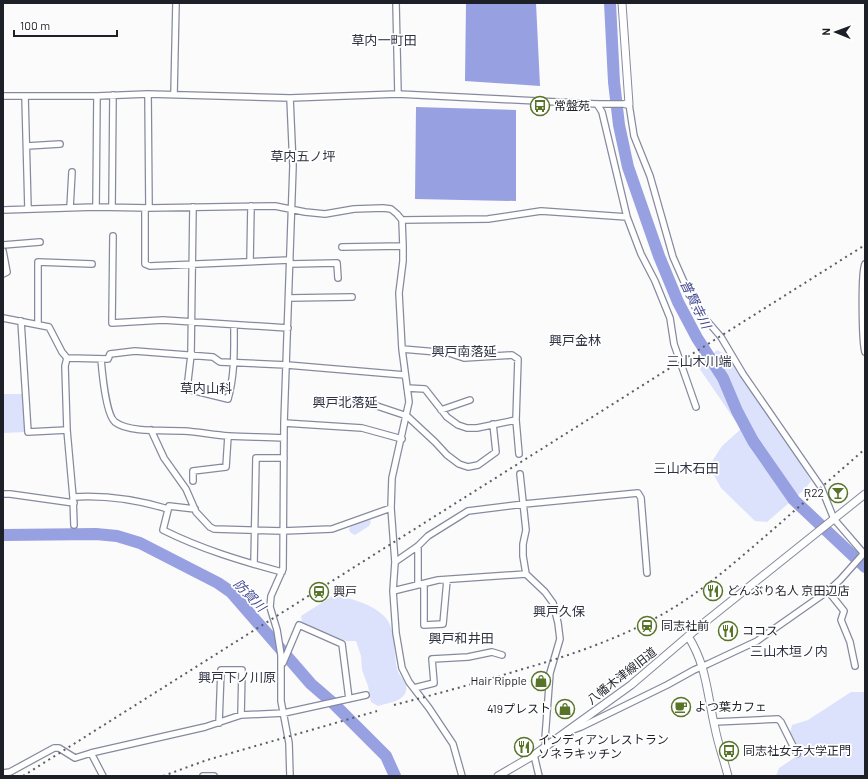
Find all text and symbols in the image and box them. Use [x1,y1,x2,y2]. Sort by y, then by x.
scale bar [14,12,117,38]
north arrow [816,12,856,52]
text: 100 m [20,18,50,32]
text: N [819,28,832,36]
district label: 草内一町田 [351,32,417,48]
bus stop icon: 常盤苑 [529,95,551,117]
place label: 常盤苑 [554,98,590,112]
district label: 草内五ノ坪 [270,148,336,164]
water label: 普賢寺川 [677,277,715,333]
district label: 興戸金林 [549,332,601,348]
district label: 興戸南落延 [431,343,497,359]
district label: 三山木川端 [666,353,732,369]
district label: 草内山科 [180,380,232,396]
district label: 興戸北落延 [312,394,378,410]
district label: 三山木石田 [653,460,719,476]
bar icon: R22 [827,482,849,504]
place label: R22 [804,485,824,499]
water label: 防賀川 [231,575,271,616]
restaurant icon: どんぶり名人 京田辺店 [702,580,724,602]
station icon: 興戸 [308,581,330,603]
place label: どんぶり名人 京田辺店 [727,583,849,597]
place label: 興戸 [333,584,357,598]
district label: 興戸久保 [533,603,585,619]
station icon: 同志社前 [636,615,658,637]
place label: 同志社前 [661,618,709,632]
restaurant icon: ココス [717,620,739,642]
place label: ココス [742,623,778,637]
district label: 興戸和井田 [428,630,494,646]
district label: 三山木垣ノ内 [750,643,828,659]
street label: 八幡木津線旧道 [584,644,659,707]
district label: 興戸下ノ川原 [198,669,276,685]
shop icon: Hair Ripple [530,670,552,692]
place label: Hair Ripple [470,673,527,687]
cafe icon: よつ葉カフェ [670,696,692,718]
shop icon: 419プレスト [554,698,576,720]
place label: よつ葉カフェ [695,699,767,713]
place label: 419プレスト [487,701,551,715]
place label: インディアンレストラン ソネラキッチン [538,732,669,760]
restaurant icon: インディアンレストラン ソネラキッチン [513,736,535,758]
bus stop icon: 同志社女子大学正門 [718,740,740,762]
place label: 同志社女子大学正門 [743,743,851,757]

